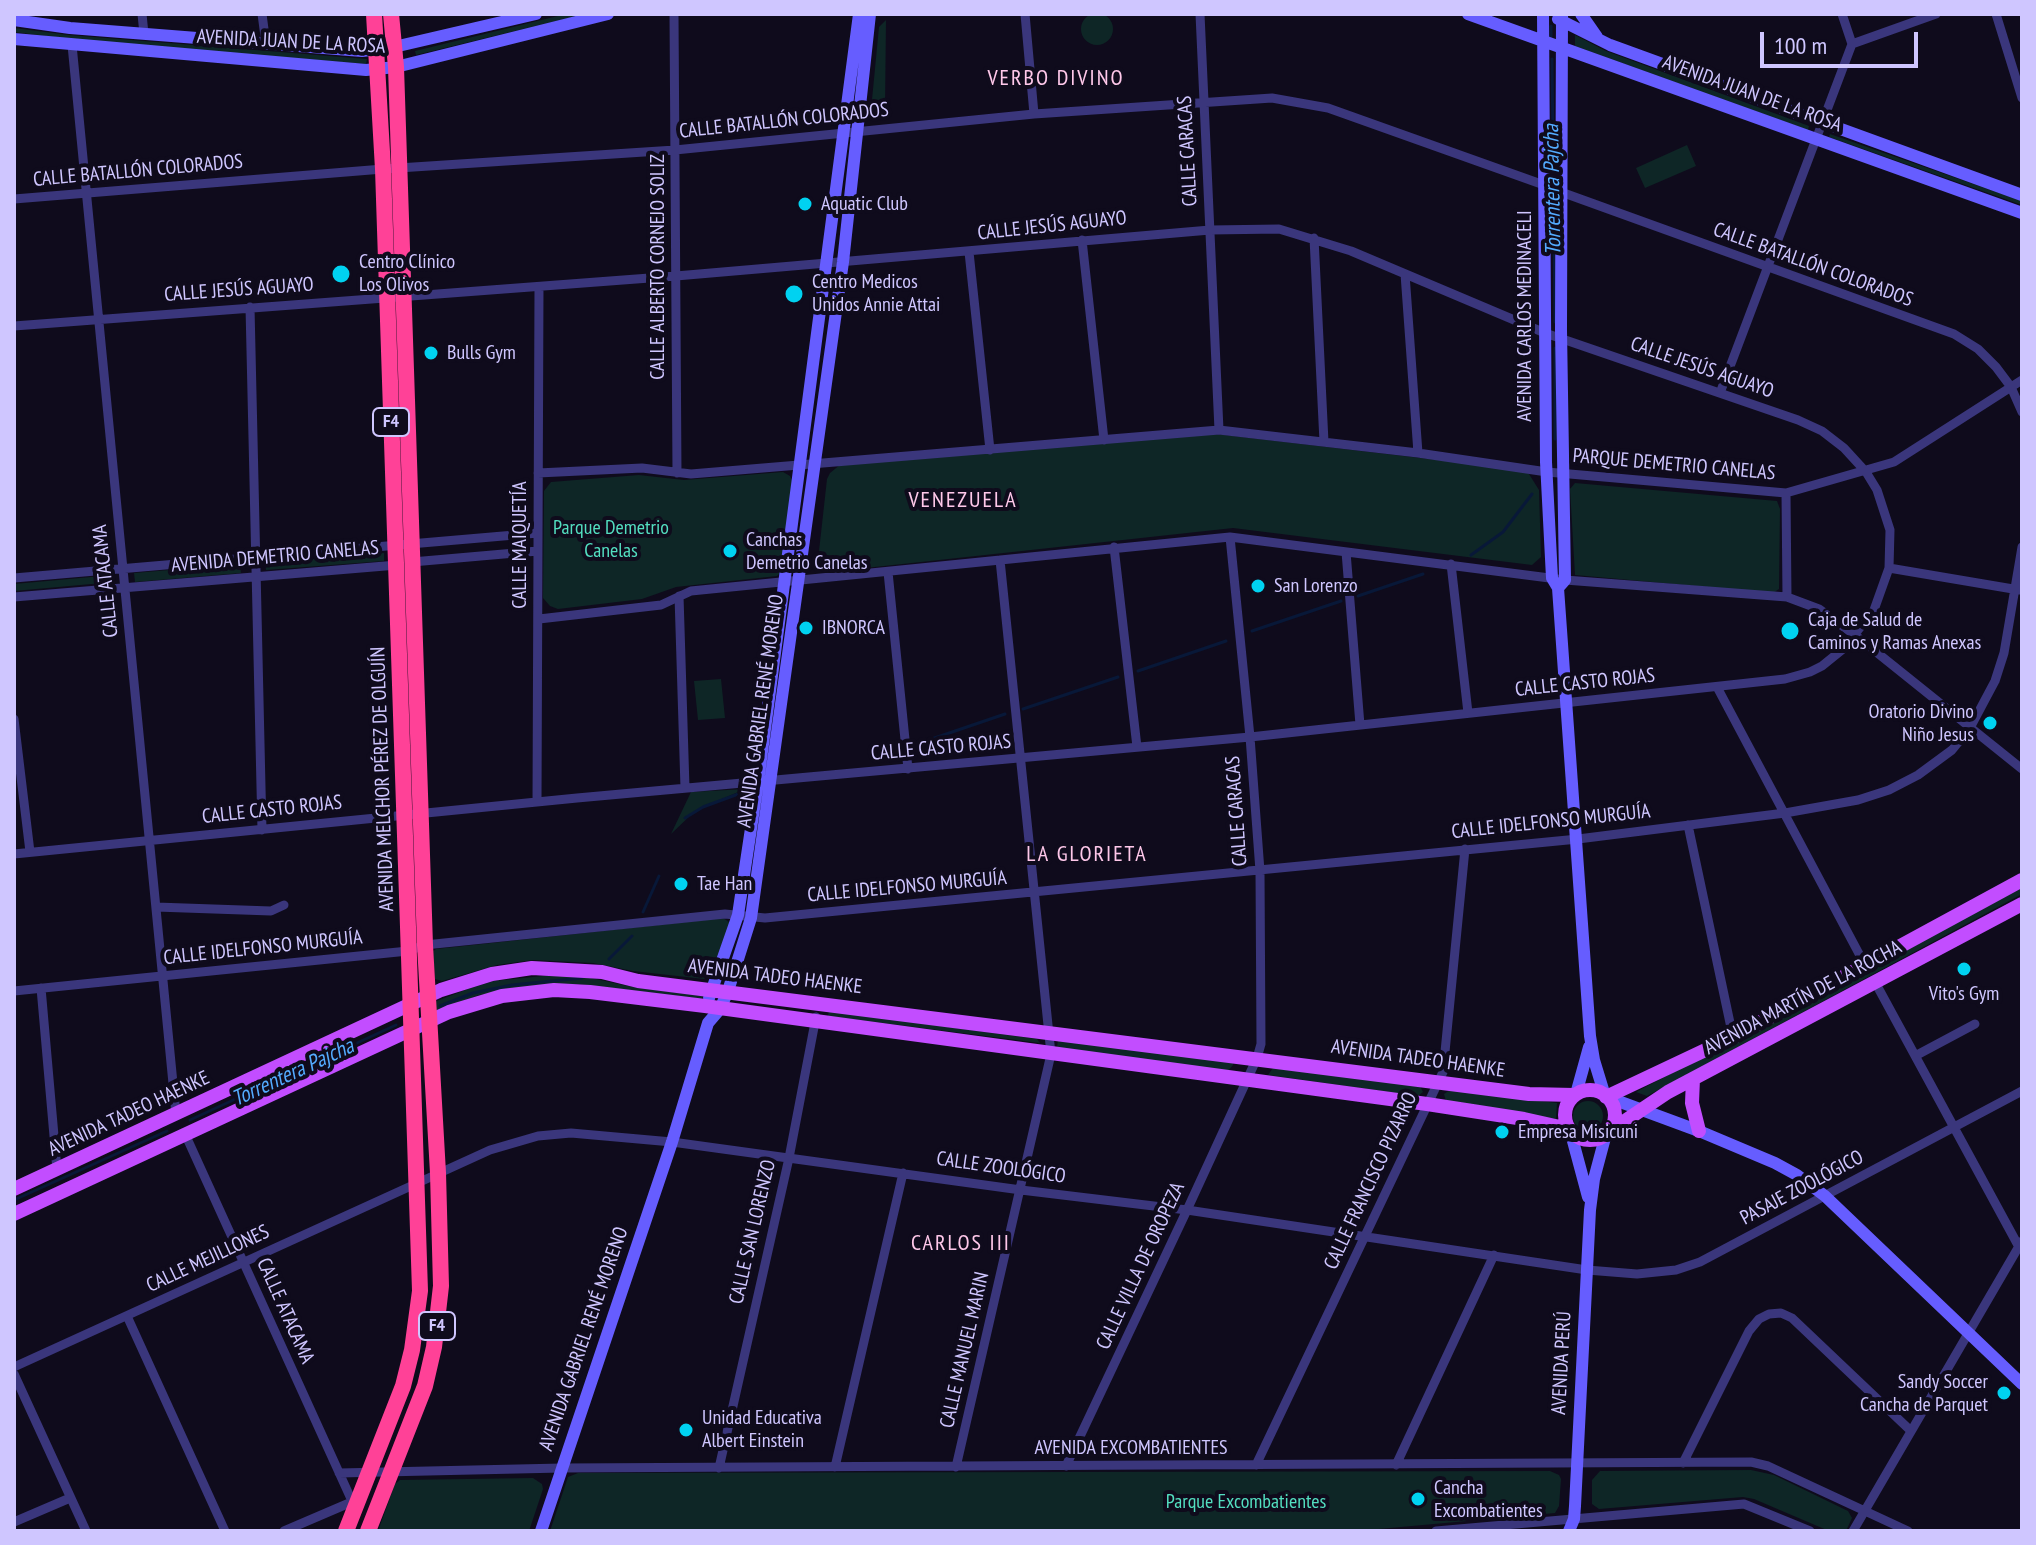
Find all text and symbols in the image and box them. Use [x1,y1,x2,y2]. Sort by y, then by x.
scale bar [1764,16,1922,66]
street label: AVENIDA JUAN DE LA ROSA [196,25,386,59]
text: 100 m [1774,30,1827,61]
street label: AVENIDA JUAN DE LA ROSA [1659,50,1845,138]
district label: VERBO DIVINO [987,66,1125,92]
street label: CALLE CARACAS [1173,95,1203,207]
street label: CALLE BATALLÓN COLORADOS [678,98,890,144]
water label: Torrentera Pajcha [1539,124,1567,256]
street label: CALLE BATALLÓN COLORADOS [32,150,244,192]
street label: CALLE ALBERTO CORNEJO SOLIZ [646,154,670,380]
place label: Aquatic Club [821,192,908,216]
marker: Aquatic Club [796,195,814,213]
street label: CALLE JESÚS AGUAYO [976,206,1128,246]
street label: AVENIDA CARLOS MEDINACELI [1513,210,1537,422]
street label: CALLE BATALLÓN COLORADOS [1710,218,1916,312]
place label: Centro Clínico Los Olivos [359,250,455,297]
marker: Centro Clínico Los Olivos [330,263,352,285]
place label: Centro Medicos Unidos Annie Attai [812,270,940,317]
street label: CALLE JESÚS AGUAYO [163,273,315,307]
marker: Centro Medicos Unidos Annie Attai [783,283,805,305]
street label: CALLE JESÚS AGUAYO [1627,332,1777,404]
place label: Bulls Gym [447,341,516,365]
marker: Bulls Gym [422,344,440,362]
road number: F4 [373,408,409,436]
street label: PARQUE DEMETRIO CANELAS [1572,444,1776,486]
street label: CALLE MAIQUETÍA [508,481,532,609]
district label: VENEZUELA [908,488,1018,514]
park label: Parque Demetrio Canelas [553,516,669,563]
street label: CALLE ATACAMA [88,524,124,638]
place label: Canchas Demetrio Canelas [746,528,868,575]
street label: AVENIDA DEMETRIO CANELAS [170,536,380,578]
marker: Canchas Demetrio Canelas [721,542,739,560]
place label: San Lorenzo [1274,574,1358,598]
marker: San Lorenzo [1249,577,1267,595]
street label: AVENIDA GABRIEL RENÉ MORENO [733,593,789,829]
place label: Caja de Salud de Caminos y Ramas Anexas [1808,608,1981,655]
place label: IBNORCA [822,616,885,640]
marker: IBNORCA [797,619,815,637]
marker: Caja de Salud de Caminos y Ramas Anexas [1779,620,1801,642]
street label: AVENIDA MELCHOR PÉREZ DE OLGUÍN [366,646,400,912]
street label: CALLE CASTO ROJAS [1514,664,1656,702]
place label: Oratorio Divino Niño Jesus [1869,700,1974,747]
marker: Oratorio Divino Niño Jesus [1981,714,1999,732]
street label: CALLE CASTO ROJAS [870,730,1012,766]
street label: CALLE CARACAS [1221,755,1253,867]
street label: CALLE CASTO ROJAS [201,791,343,829]
street label: CALLE IDELFONSO MURGUÍA [1450,800,1652,844]
district label: LA GLORIETA [1026,842,1148,868]
street label: CALLE IDELFONSO MURGUÍA [806,866,1008,908]
place label: Tae Han [697,872,752,896]
marker: Tae Han [672,875,690,893]
street label: CALLE IDELFONSO MURGUÍA [162,926,364,970]
street label: AVENIDA MARTÍN DE LA ROCHA [1700,936,1906,1060]
street label: AVENIDA TADEO HAENKE [687,954,863,1000]
marker: Vito's Gym [1955,960,1973,978]
place label: Vito's Gym [1929,982,1999,1006]
water label: Torrentera Pajcha [228,1033,358,1113]
street label: AVENIDA TADEO HAENKE [1330,1035,1506,1083]
street label: AVENIDA TADEO HAENKE [44,1066,214,1162]
street label: CALLE FRANCISCO PIZARRO [1319,1089,1423,1273]
place label: Empresa Misicuni [1518,1120,1638,1144]
marker: Empresa Misicuni [1493,1123,1511,1141]
street label: PASAJE ZOOLÓGICO [1736,1146,1868,1230]
street label: CALLE ZOOLÓGICO [935,1147,1067,1189]
street label: CALLE SAN LORENZO [725,1158,781,1306]
street label: CALLE VILLA DE OROPEZA [1092,1179,1190,1353]
street label: CALLE MEJILLONES [143,1220,273,1298]
street label: AVENIDA GABRIEL RENÉ MORENO [534,1224,634,1454]
district label: CARLOS III [911,1231,1011,1257]
street label: CALLE ATACAMA [251,1254,319,1368]
street label: CALLE MANUEL MARIN [935,1270,995,1430]
street label: AVENIDA PERÚ [1547,1311,1577,1415]
road number: F4 [419,1312,455,1340]
place label: Sandy Soccer Cancha de Parquet [1860,1370,1988,1417]
marker: Sandy Soccer Cancha de Parquet [1995,1384,2013,1402]
place label: Unidad Educativa Albert Einstein [702,1406,822,1453]
marker: Unidad Educativa Albert Einstein [677,1421,695,1439]
street label: AVENIDA EXCOMBATIENTES [1034,1436,1228,1460]
place label: Cancha Excombatientes [1434,1476,1543,1523]
park label: Parque Excombatientes [1166,1490,1326,1514]
marker: Cancha Excombatientes [1409,1490,1427,1508]

